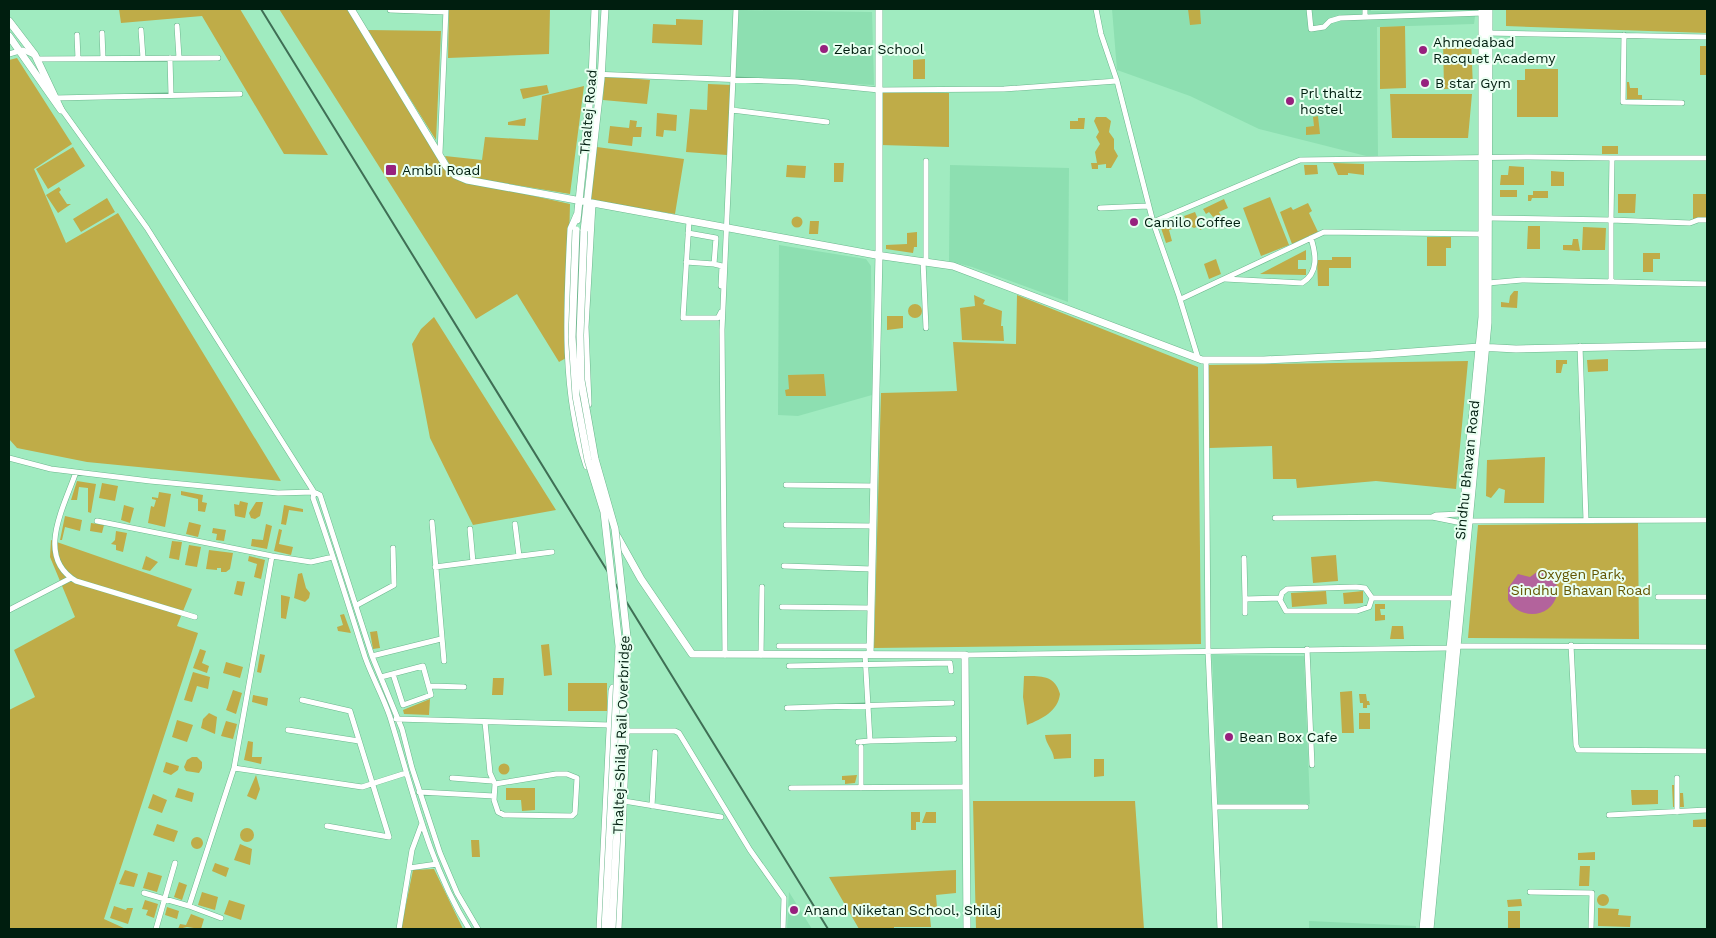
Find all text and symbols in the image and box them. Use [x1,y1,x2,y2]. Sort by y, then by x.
place label: Ahmedabad Racquet Academy [1433,34,1556,66]
place label: Zebar School [834,41,925,57]
marker: Zebar School [818,43,830,55]
marker: Ahmedabad Racquet Academy [1417,44,1429,56]
street label: Thaltej Road [576,69,600,155]
place label: B star Gym [1435,75,1511,91]
marker: B star Gym [1419,77,1431,89]
place label: Prl thaltz hostel [1300,85,1362,117]
marker: Prl thaltz hostel [1284,95,1296,107]
place label: Ambli Road [402,162,480,178]
marker: Ambli Road [384,163,398,177]
place label: Camilo Coffee [1144,214,1241,230]
marker: Camilo Coffee [1128,216,1140,228]
street label: Sindhu Bhavan Road [1452,399,1482,541]
park label: Oxygen Park, Sindhu Bhavan Road [1511,566,1651,598]
street label: Thaltej-Shilaj Rail Overbridge [610,635,632,835]
place label: Bean Box Cafe [1239,729,1338,745]
marker: Bean Box Cafe [1223,731,1235,743]
place label: Anand Niketan School, Shilaj [804,902,1001,918]
marker: Anand Niketan School, Shilaj [788,904,800,916]

